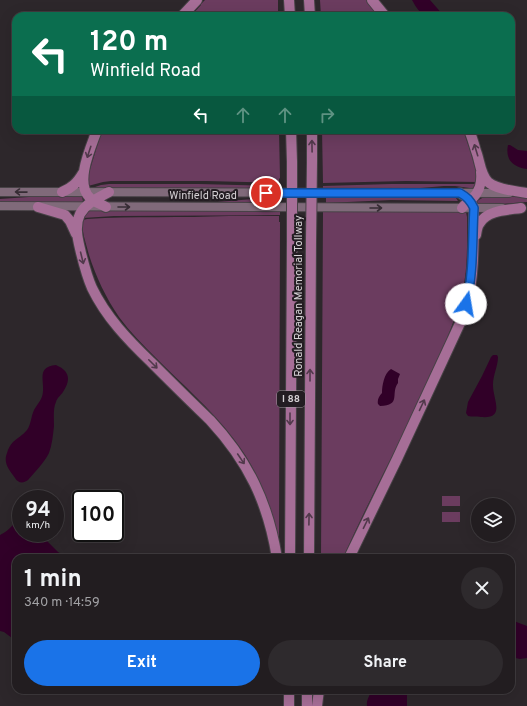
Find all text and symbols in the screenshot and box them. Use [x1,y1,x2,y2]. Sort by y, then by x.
text: 120 m [90,25,168,61]
icon: left [24,28,76,80]
text: Winfield Road [90,60,201,83]
icon: left [190,104,212,126]
icon: ahead [232,104,254,126]
icon: ahead [274,104,296,126]
icon: right [316,104,338,126]
one-way arrow [308,140,316,153]
one-way arrow [472,143,479,156]
one-way arrow [85,145,93,157]
pin [249,176,283,210]
icon: arrive [255,182,277,204]
one-way arrow [15,188,28,196]
street label: Winfield Road [169,189,237,203]
one-way arrow [117,203,130,211]
one-way arrow [369,204,382,212]
street label: Ronald Reagan Memorial Tollway [292,215,306,377]
one-way arrow [79,251,86,264]
position arrow [445,283,487,325]
one-way arrow [148,359,158,369]
one-way arrow [306,369,314,382]
road number: I 88 [277,391,305,407]
one-way arrow [419,400,426,412]
one-way arrow [287,412,294,425]
one-way arrow [237,454,245,465]
speed limit sign: 100 [72,490,124,542]
text: 94 [25,498,51,524]
map controls [471,498,515,542]
button: layers [471,498,515,542]
one-way arrow [305,513,313,526]
one-way arrow [363,517,370,529]
text: km/h [26,519,50,532]
text: 1 min [24,565,82,595]
button: close [461,567,503,609]
text: 340 m · 14:59 [24,595,100,611]
button: Exit [24,640,260,686]
button: Share [268,640,503,686]

